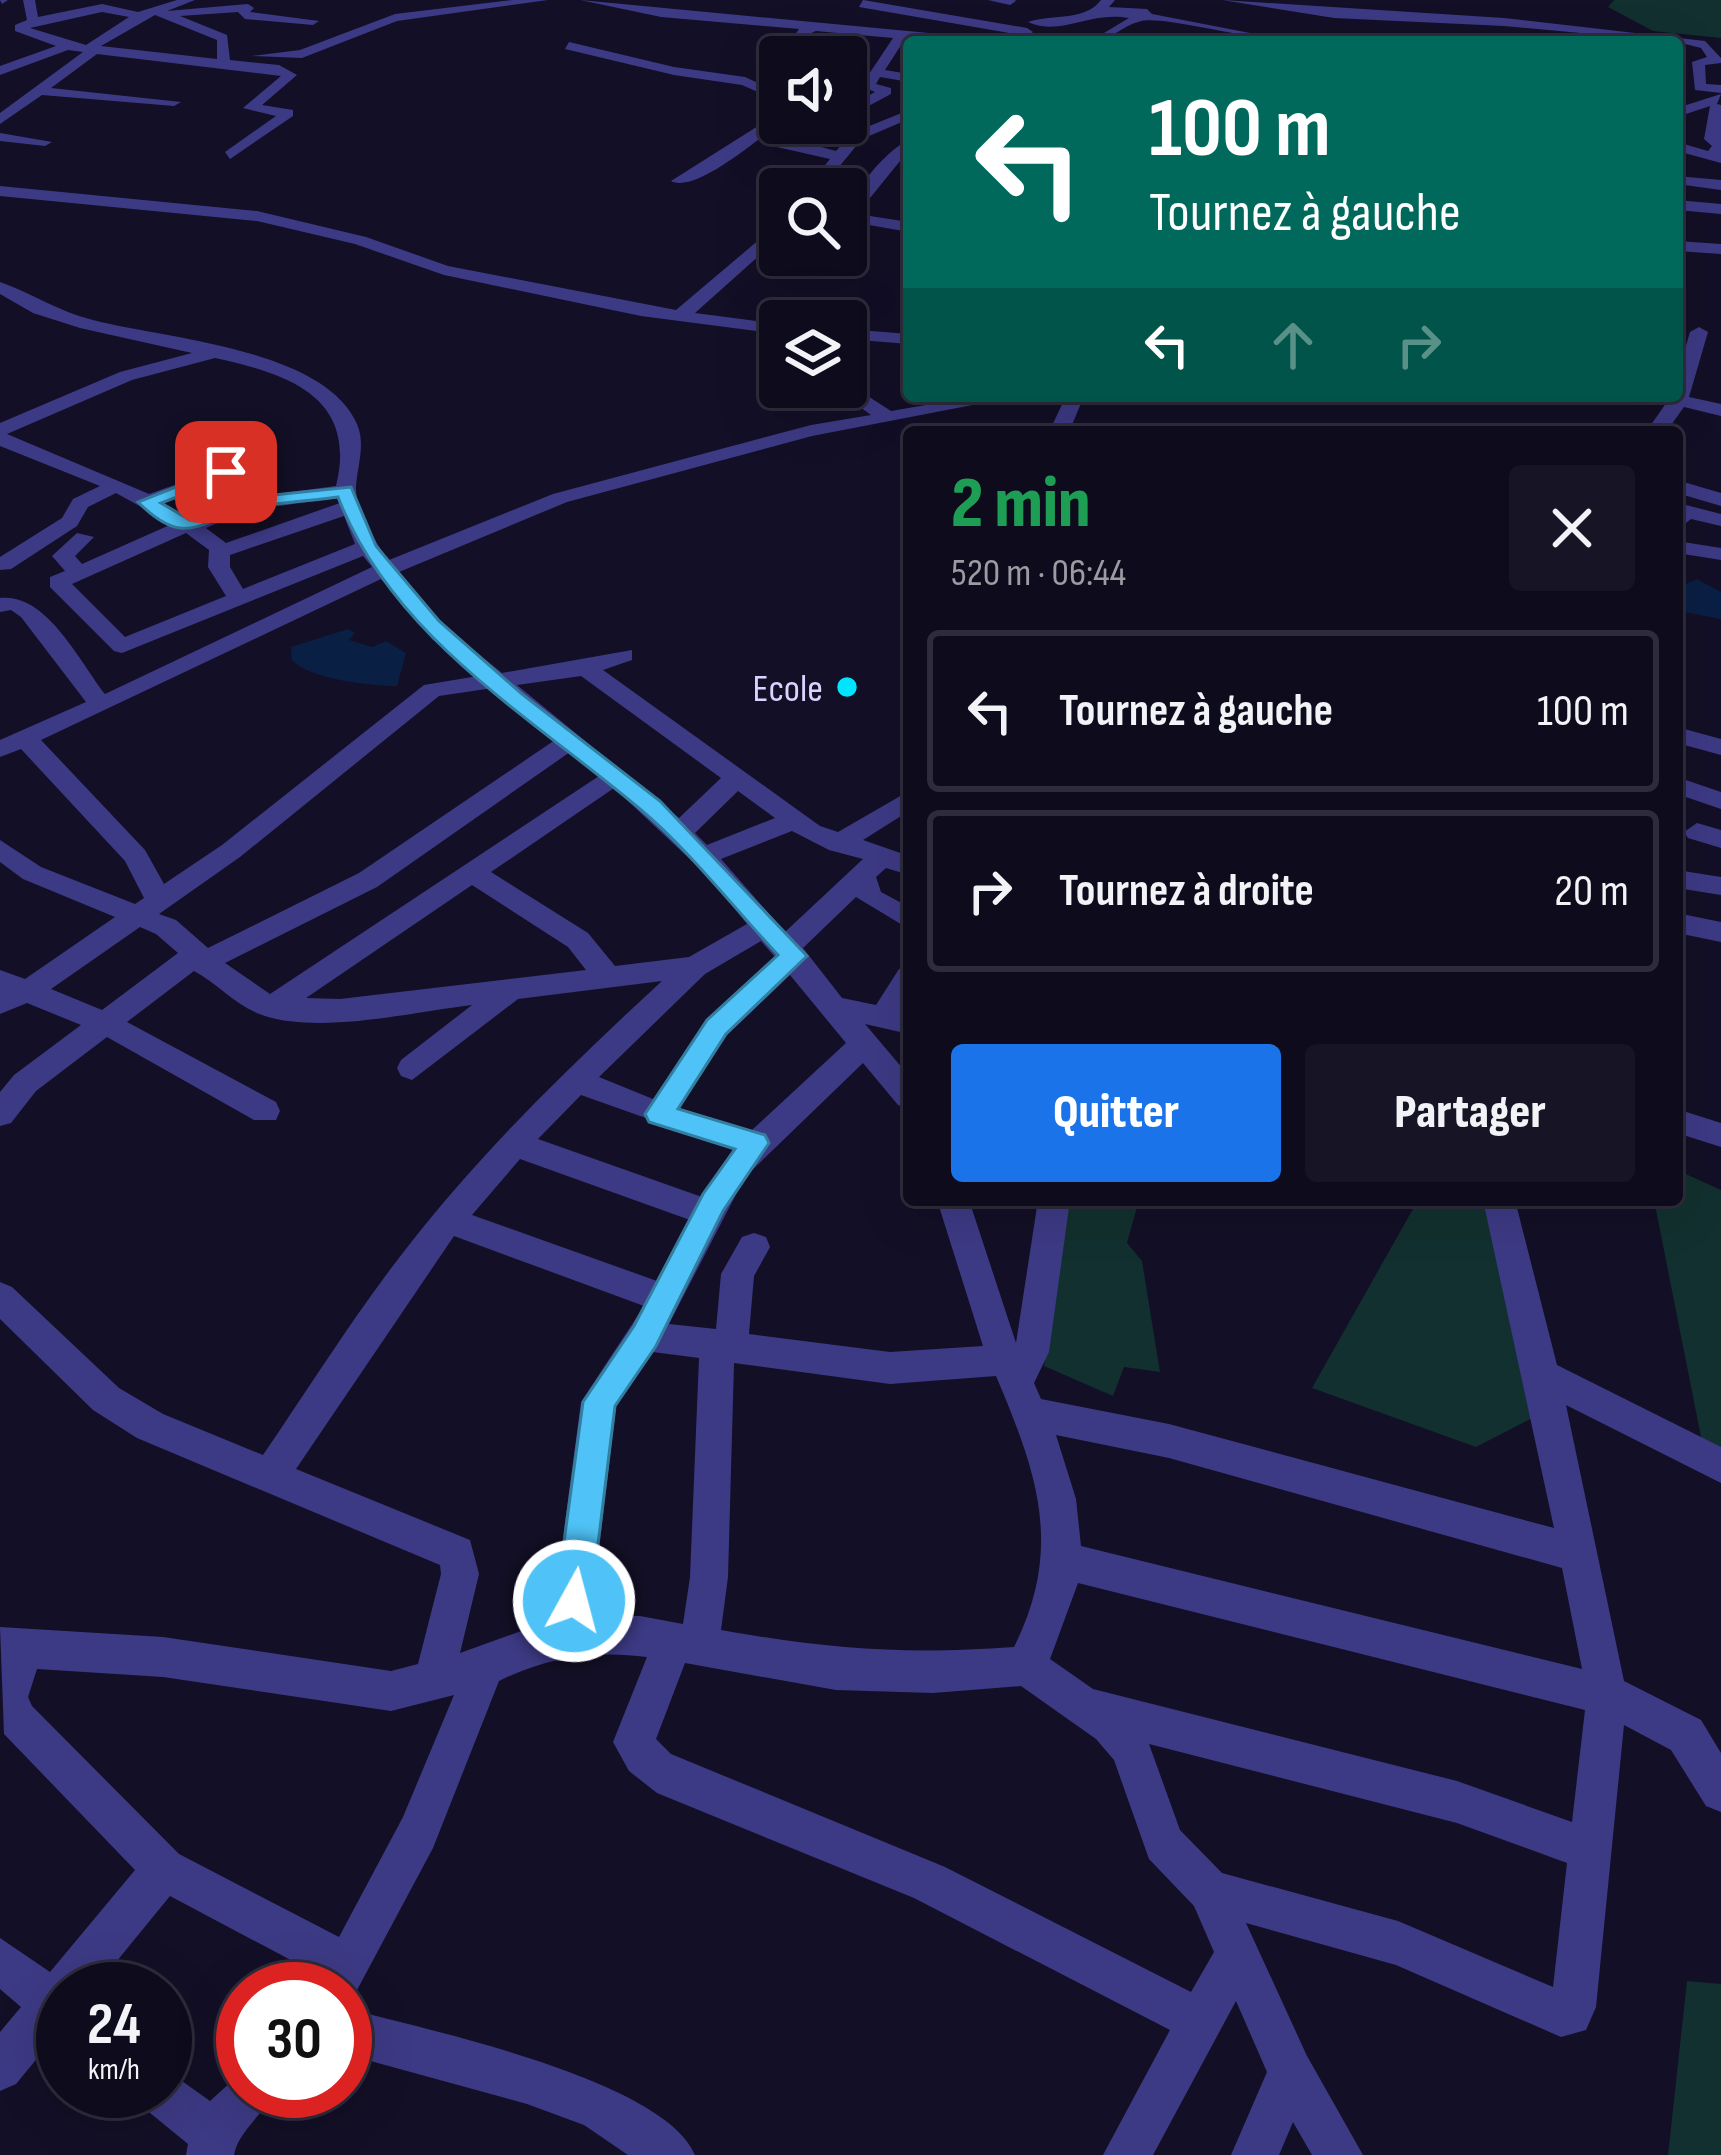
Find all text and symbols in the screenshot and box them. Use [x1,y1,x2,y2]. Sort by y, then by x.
map controls [759,36,867,408]
button: sound [759,36,867,144]
text: 100 m [1149,79,1331,180]
icon: left [951,84,1107,240]
button: search [759,168,867,276]
text: Tournez à gauche [1149,181,1461,246]
button: layers [759,300,867,408]
icon: left [1134,312,1200,378]
icon: ahead [1260,312,1326,378]
icon: right [1386,312,1452,378]
pin [175,421,277,523]
icon: arrive [193,439,259,505]
text: 2 min [951,461,1091,548]
button: close [1509,465,1635,591]
text: 520 m · 06:44 [951,550,1126,597]
place label: Ecole [753,666,823,713]
marker: Ecole [834,674,860,700]
icon: left [957,678,1023,744]
text: Tournez à gauche [1059,684,1333,739]
text: 100 m [1537,684,1629,739]
icon: right [957,858,1023,924]
text: Tournez à droite [1059,864,1314,919]
text: 20 m [1554,864,1629,919]
button: Quitter [951,1044,1281,1182]
button: Partager [1305,1044,1635,1182]
position arrow [511,1538,637,1664]
speed limit sign: 30 [216,1962,372,2118]
text: 24 [87,1989,141,2061]
text: km/h [88,2052,140,2088]

